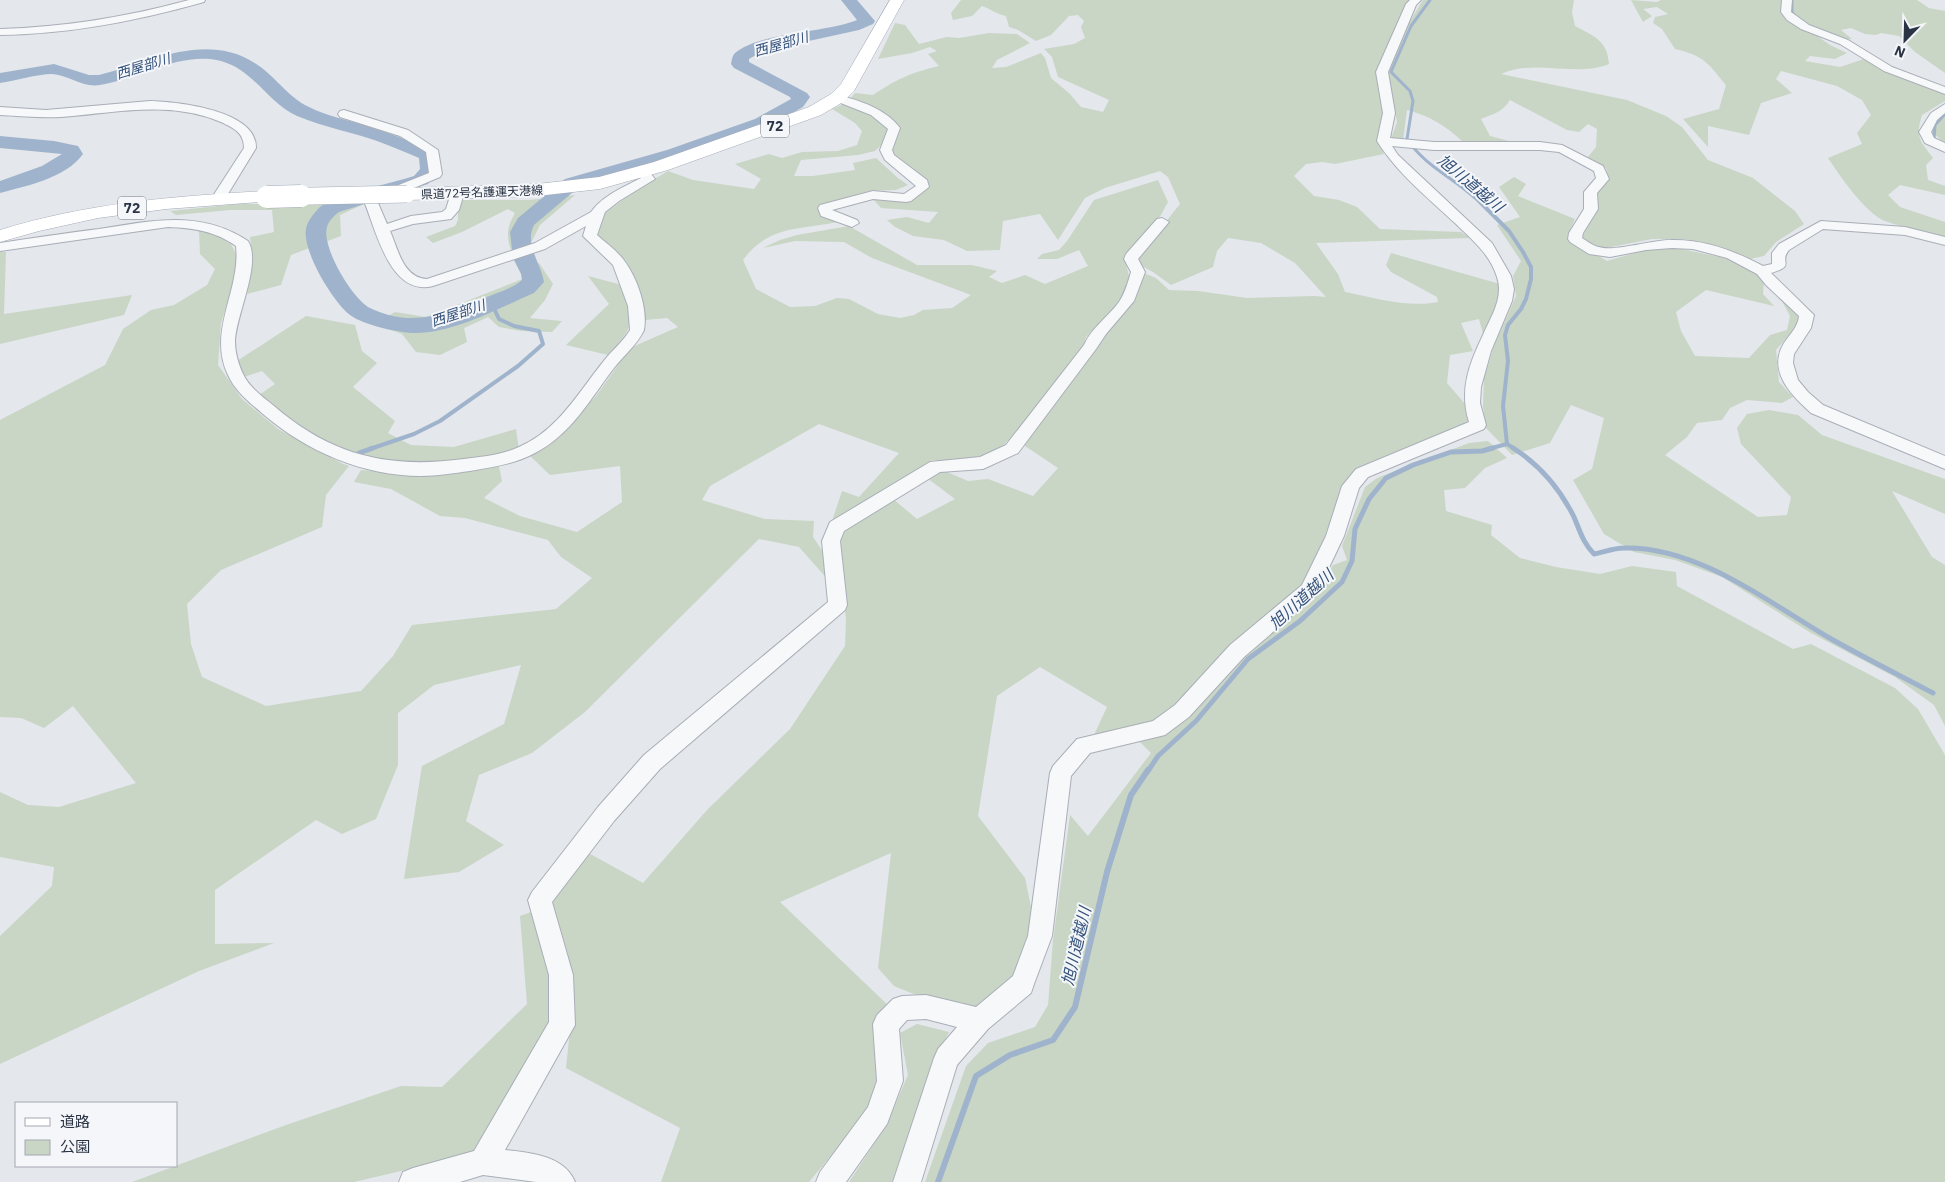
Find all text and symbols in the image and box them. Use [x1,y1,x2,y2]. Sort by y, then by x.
north arrow [1880,15,1930,65]
water label: 西屋部川 [752,27,812,60]
text: N [1892,42,1908,62]
water label: 西屋部川 [114,49,174,83]
road number: 72 [761,114,789,138]
water label: 旭川道越川 [1434,150,1510,218]
street label: 県道72号名護運天港線 [421,182,543,202]
road number: 72 [118,197,146,220]
water label: 西屋部川 [429,295,489,330]
water label: 旭川道越川 [1265,563,1339,633]
water label: 旭川道越川 [1057,903,1095,987]
legend [15,1102,178,1167]
text: 道路 [60,1112,90,1131]
text: 公園 [60,1137,90,1156]

